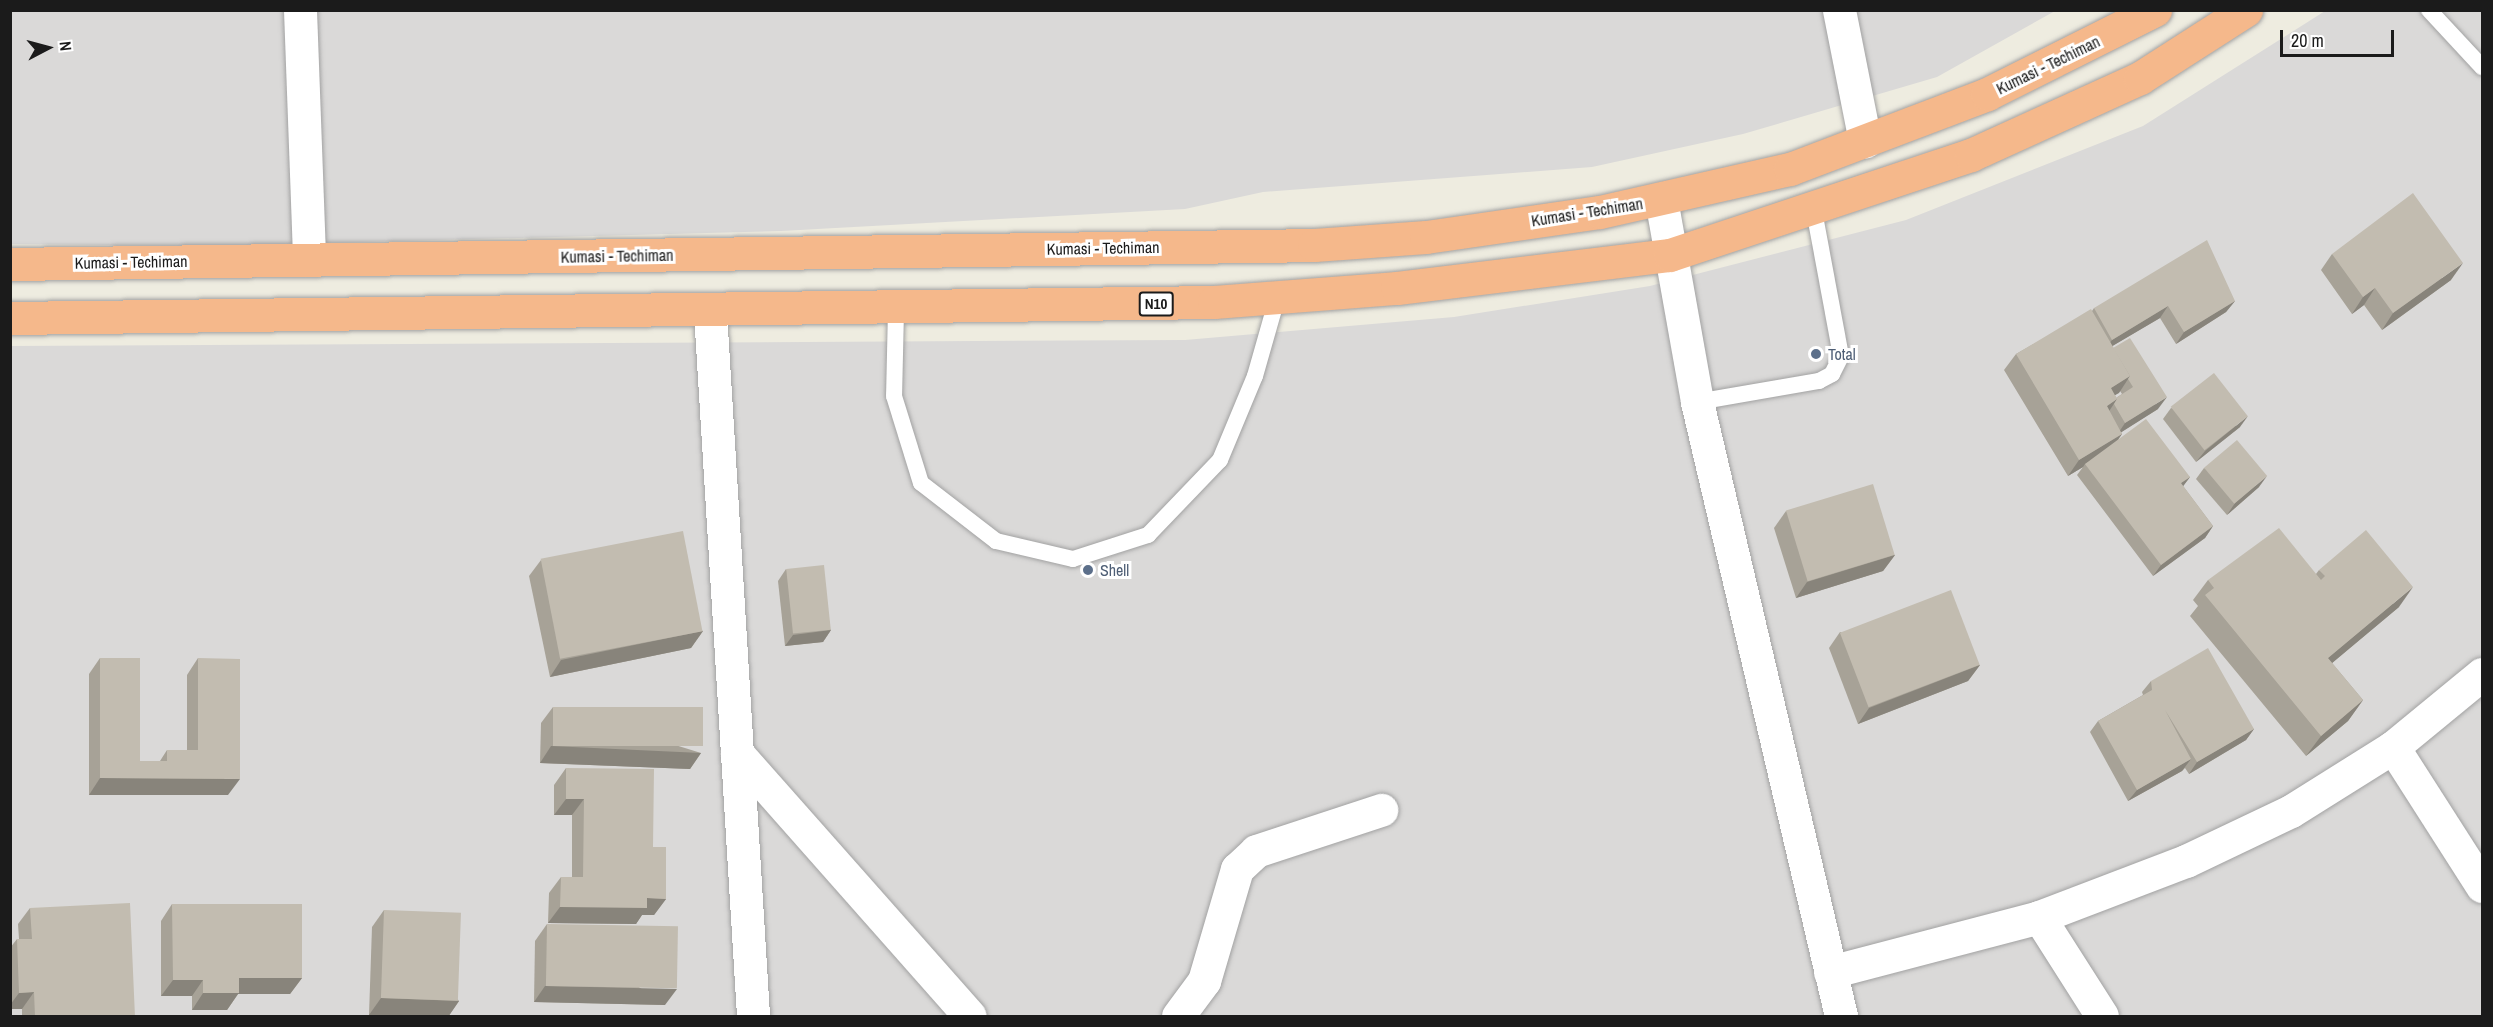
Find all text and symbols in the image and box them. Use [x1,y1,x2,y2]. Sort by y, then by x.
north arrow [18,18,78,78]
scale bar [2283,18,2397,56]
text: 20 m [2291,28,2324,53]
street label: Kumasi - Techiman [1993,32,2103,98]
text: N [54,40,77,52]
street label: Kumasi - Techiman [1530,194,1644,230]
street label: Kumasi - Techiman [1046,237,1160,259]
street label: Kumasi - Techiman [560,245,674,267]
street label: Kumasi - Techiman [74,251,188,273]
road number: N10 [1138,292,1174,316]
place label: Total [1828,344,1856,364]
marker: Total [1809,347,1823,361]
place label: Shell [1100,560,1129,580]
marker: Shell [1081,563,1095,577]

